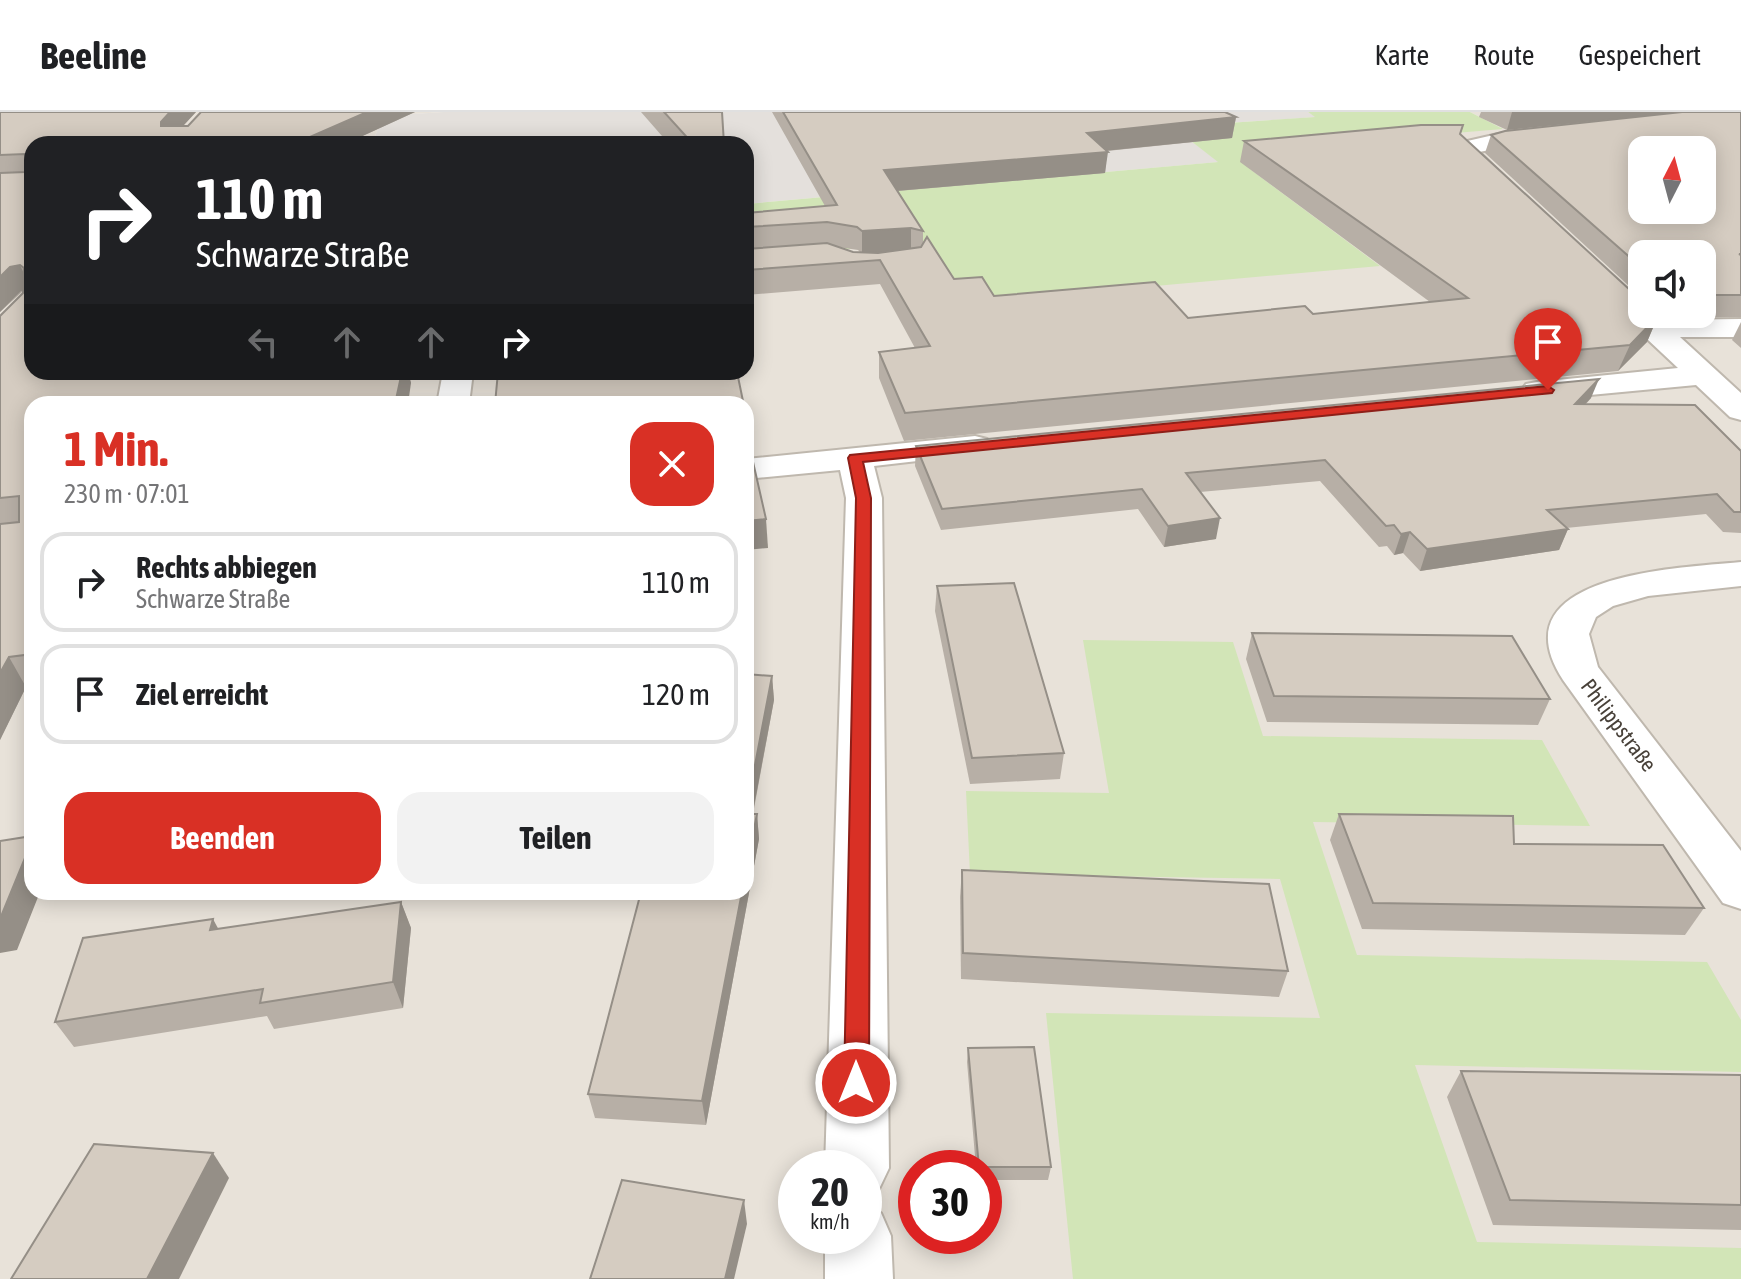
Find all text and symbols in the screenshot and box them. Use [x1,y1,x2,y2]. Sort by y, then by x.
text: Beeline [40,34,147,77]
text: Karte [1375,39,1429,71]
text: Route [1473,39,1534,71]
text: Gespeichert [1578,39,1701,71]
north arrow [1628,136,1716,224]
map controls [1628,136,1716,328]
text: 110 m [196,167,323,231]
icon: right [64,168,168,272]
text: Schwarze Straße [196,233,410,275]
button: sound [1628,240,1716,328]
pin [1514,308,1582,390]
icon: left [241,320,285,364]
icon: ahead [325,320,369,364]
icon: ahead [409,320,453,364]
icon: right [493,320,537,364]
icon: arrive [1526,320,1570,364]
text: 1 Min. [64,421,168,476]
button: close [630,422,714,506]
text: 230 m · 07:01 [64,479,190,509]
text: Rechts abbiegen [136,550,317,584]
icon: right [68,560,112,604]
text: 110 m [642,565,710,599]
text: Schwarze Straße [136,584,290,614]
icon: arrive [68,672,112,716]
street label: Philippstraße [1576,674,1662,776]
text: Ziel erreicht [136,677,268,711]
text: 120 m [642,677,710,711]
button: Beenden [64,792,381,884]
button: Teilen [397,792,714,884]
position arrow [814,1041,898,1125]
speed limit sign: 30 [898,1150,1002,1254]
text: 20 [811,1169,849,1214]
text: km/h [810,1210,850,1233]

